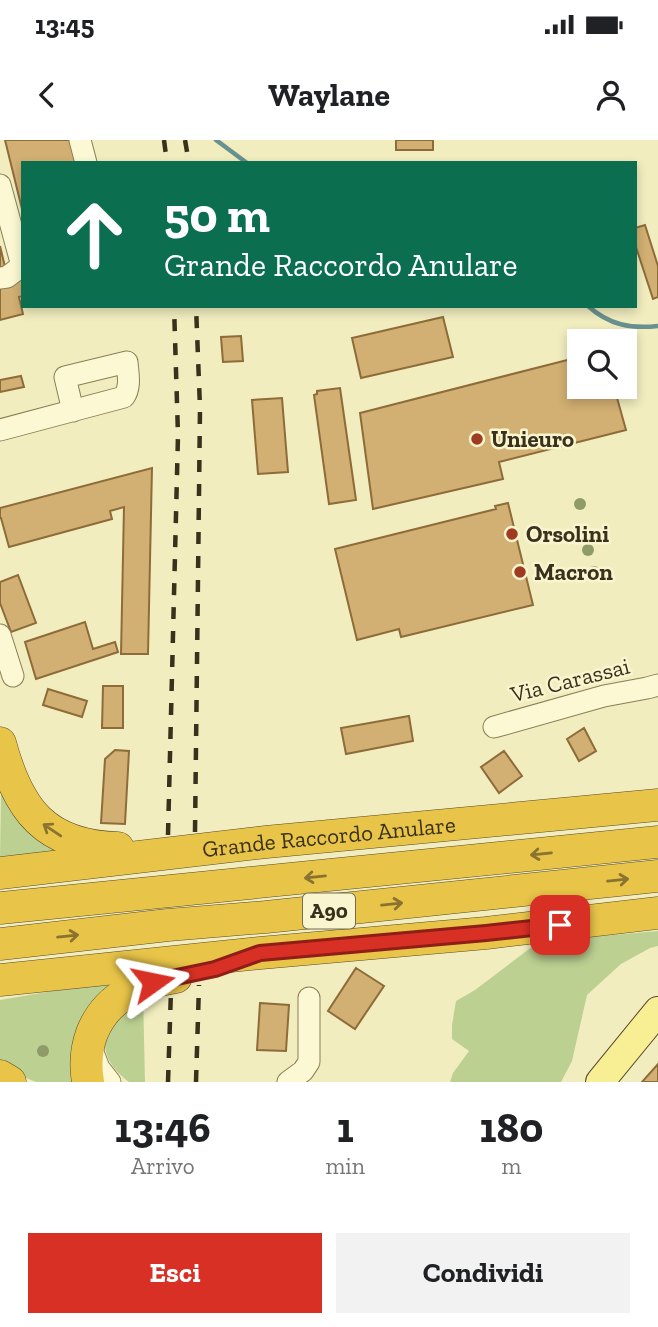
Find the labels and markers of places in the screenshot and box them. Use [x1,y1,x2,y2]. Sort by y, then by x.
place label: Unieuro [491,425,574,453]
marker: Unieuro [469,431,485,447]
place label: Orsolini [526,520,609,548]
marker: Orsolini [504,526,520,542]
place label: Macron [534,558,613,586]
marker: Macron [512,564,528,580]
pin [530,895,590,955]

